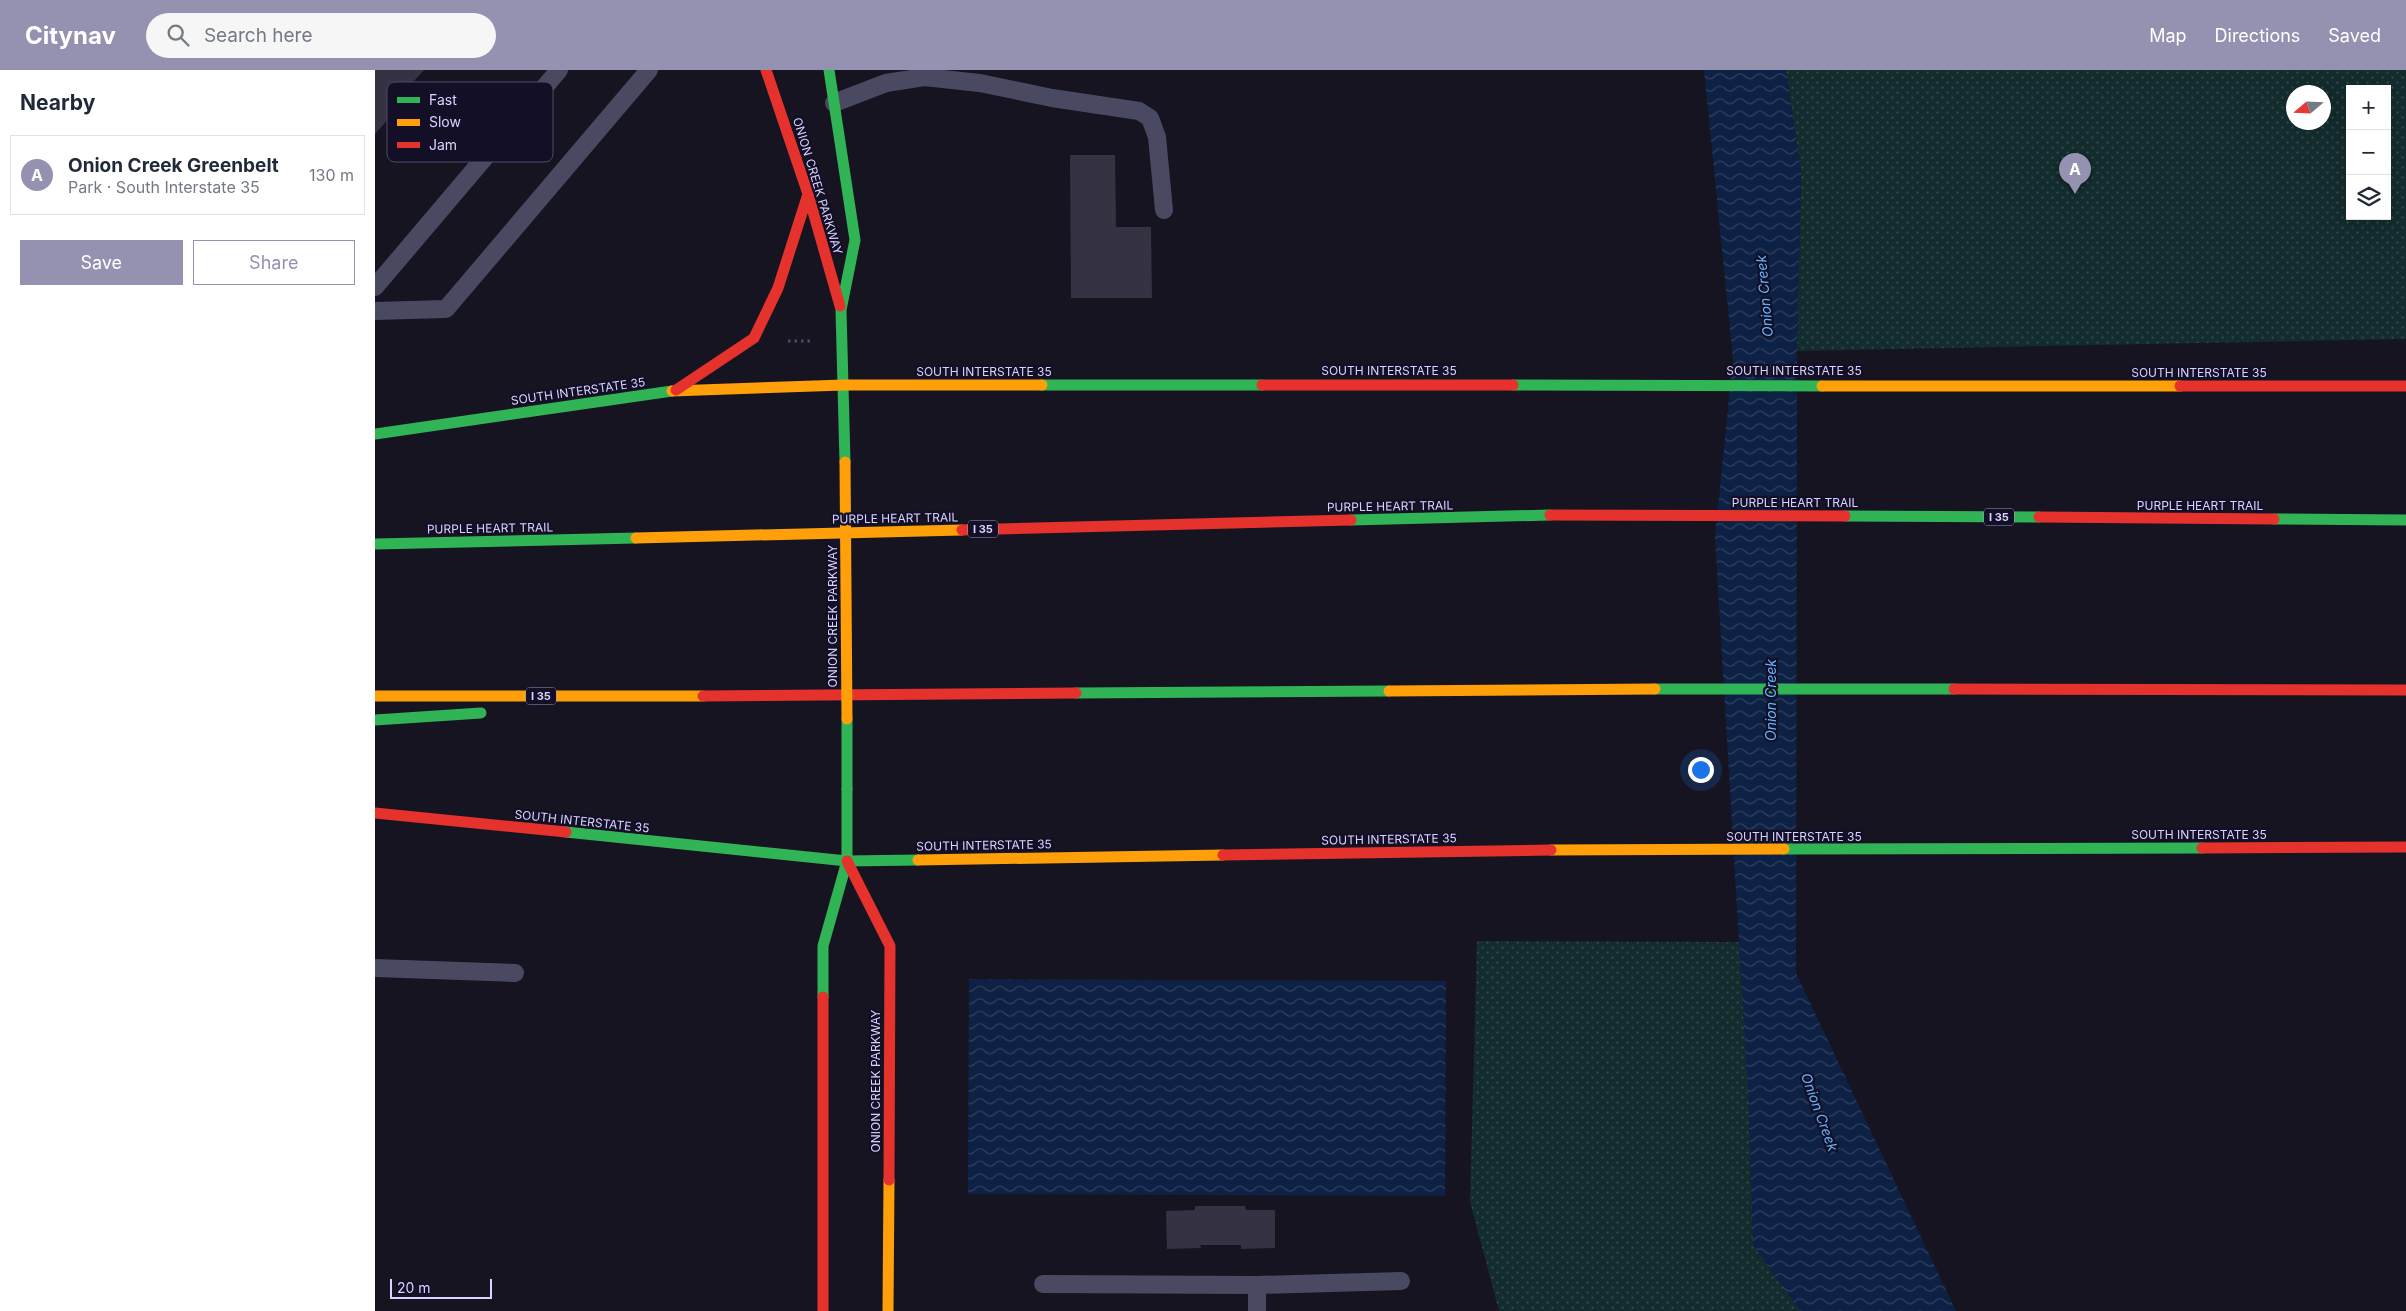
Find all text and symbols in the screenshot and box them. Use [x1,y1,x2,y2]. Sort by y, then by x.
search box [146,13,496,58]
text: Citynav [25,21,116,50]
icon: search [164,21,192,49]
text: Search here [204,24,313,47]
text: Map [2149,25,2187,46]
text: Directions [2215,25,2300,46]
text: Saved [2328,25,2381,46]
legend [387,82,553,162]
north arrow [2286,85,2331,130]
map controls [2346,85,2391,220]
button: + [2346,85,2391,130]
text: Nearby [20,90,95,115]
text: Fast [429,91,457,108]
text: Slow [429,113,461,130]
street label: ONION CREEK PARKWAY [790,115,846,257]
button: − [2346,130,2391,175]
text: Jam [429,136,457,153]
pin: A [2059,153,2091,194]
text: Onion Creek Greenbelt [68,154,279,177]
text: A [31,165,43,185]
text: 130 m [309,165,354,185]
button: layers [2346,175,2391,220]
text: Park · South Interstate 35 [68,177,260,197]
button: Save [20,240,183,285]
button: Share [193,240,355,285]
water label: Onion Creek [1752,254,1776,338]
street label: SOUTH INTERSTATE 35 [1321,363,1457,378]
street label: SOUTH INTERSTATE 35 [1726,363,1862,378]
street label: SOUTH INTERSTATE 35 [916,364,1052,379]
street label: SOUTH INTERSTATE 35 [2131,365,2267,380]
street label: SOUTH INTERSTATE 35 [510,374,646,408]
street label: PURPLE HEART TRAIL [1732,495,1858,510]
street label: PURPLE HEART TRAIL [1327,497,1454,515]
street label: PURPLE HEART TRAIL [2137,498,2263,513]
road number: I 35 [1984,508,2014,526]
street label: PURPLE HEART TRAIL [832,509,959,527]
street label: PURPLE HEART TRAIL [427,519,554,537]
road number: I 35 [968,520,998,538]
street label: ONION CREEK PARKWAY [825,545,840,687]
water label: Onion Creek [1762,659,1779,741]
road number: I 35 [526,688,556,704]
your location [1688,757,1714,783]
street label: SOUTH INTERSTATE 35 [514,806,650,836]
street label: SOUTH INTERSTATE 35 [2131,827,2267,842]
street label: SOUTH INTERSTATE 35 [1726,829,1862,844]
street label: SOUTH INTERSTATE 35 [1321,830,1457,848]
street label: SOUTH INTERSTATE 35 [916,836,1052,854]
street label: ONION CREEK PARKWAY [868,1010,883,1152]
water label: Onion Creek [1798,1071,1842,1154]
scale bar [390,1276,493,1299]
text: 20 m [397,1279,431,1296]

